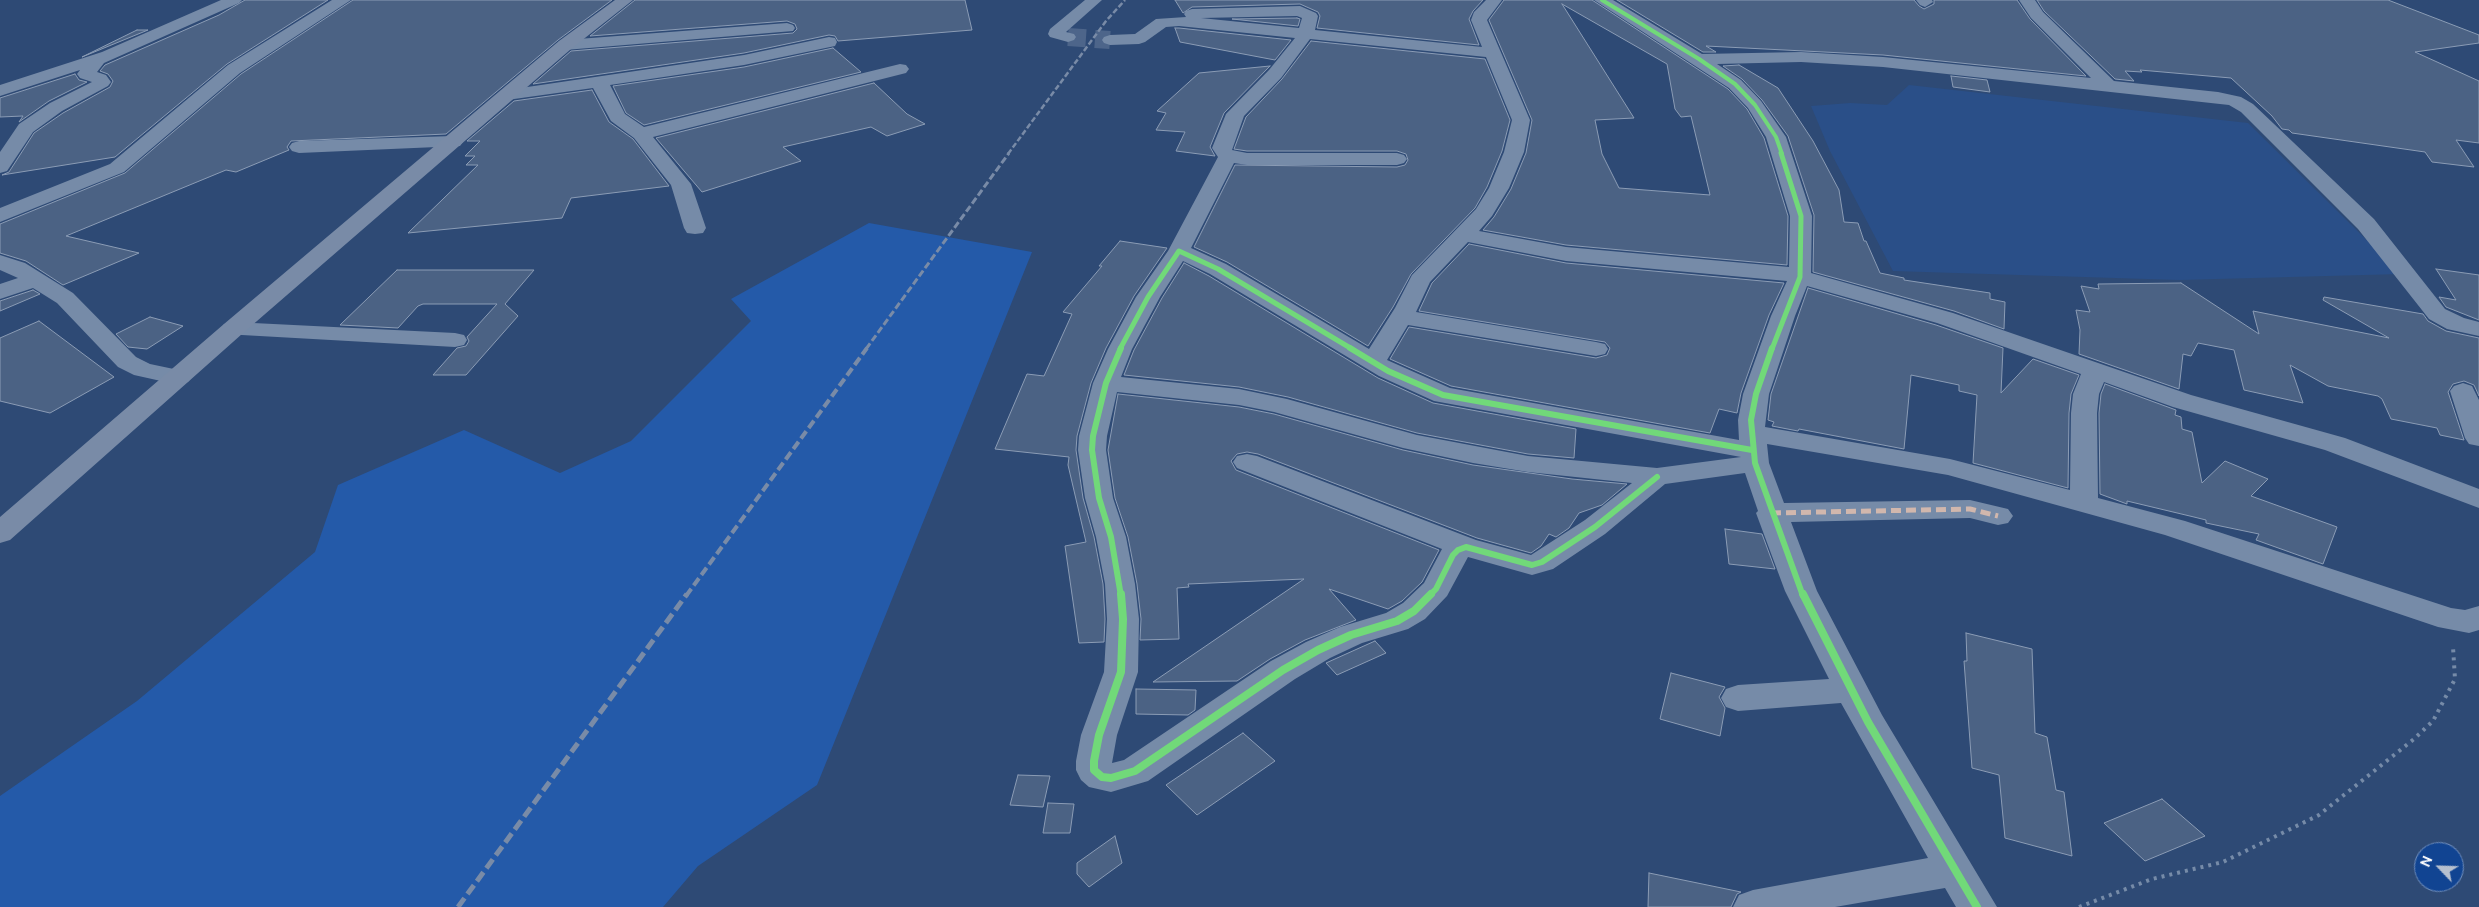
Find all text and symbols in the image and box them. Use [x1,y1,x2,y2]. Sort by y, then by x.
north arrow [2414,842,2464,892]
text: N [2417,853,2436,869]

